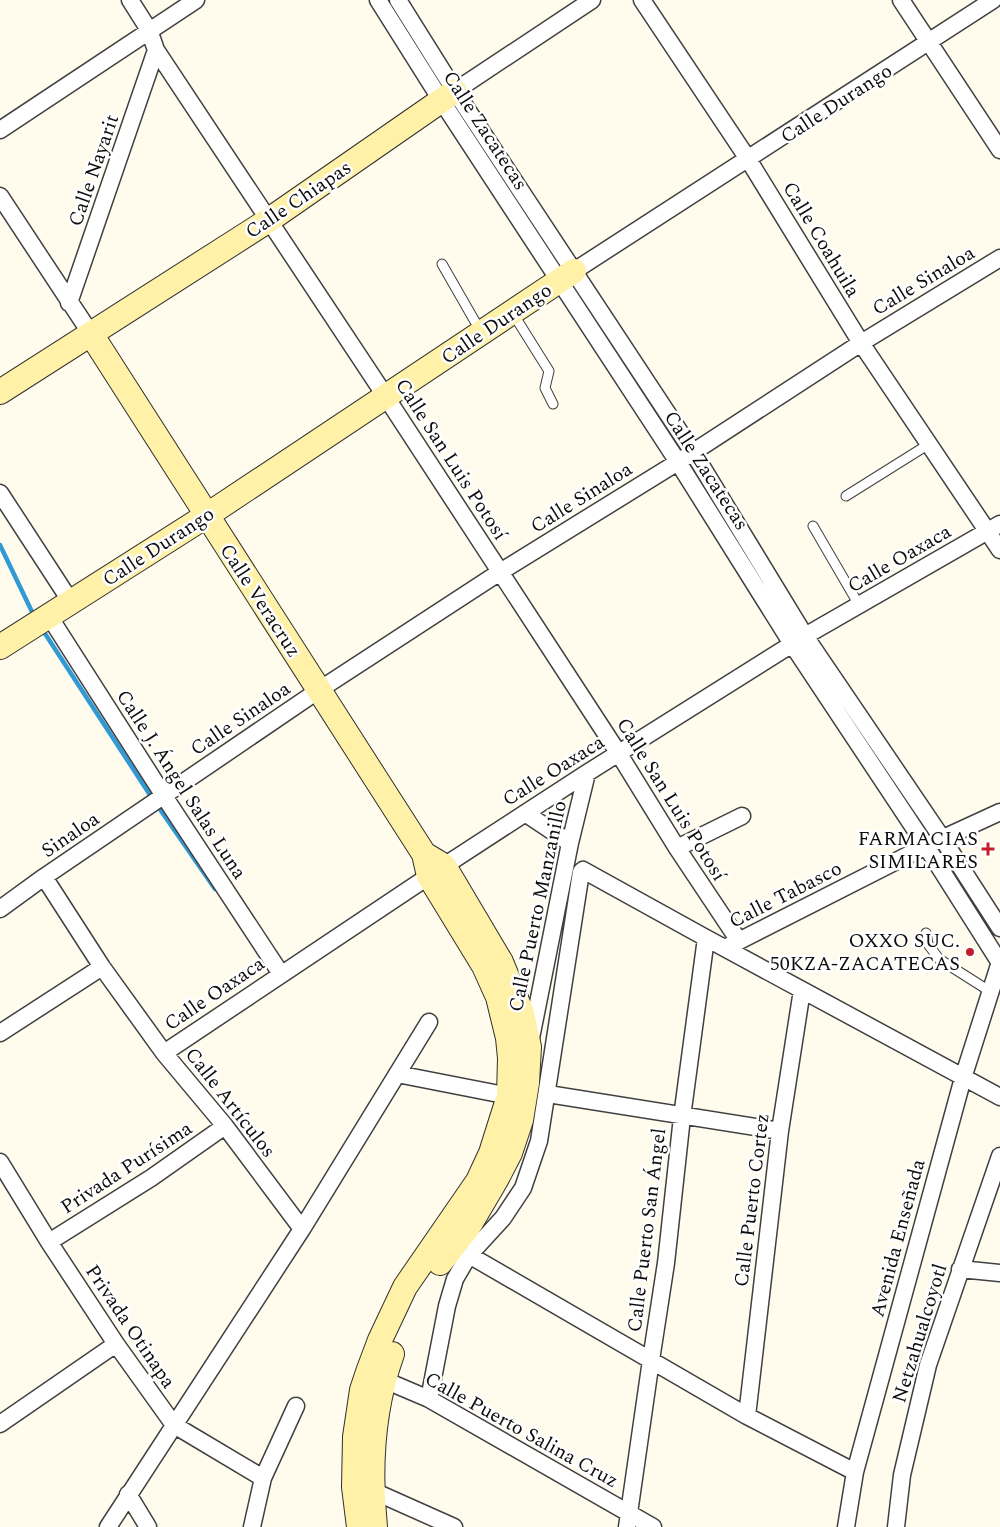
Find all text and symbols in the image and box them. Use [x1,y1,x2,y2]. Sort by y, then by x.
street label: Calle Durango [775,56,899,151]
street label: Calle Zacatecas [435,65,535,196]
street label: Calle Nayarit [61,110,127,230]
street label: Calle Chiapas [239,153,358,247]
street label: Calle Coahuila [775,176,868,303]
street label: Calle Sinaloa [866,238,981,323]
street label: Calle Durango [435,276,558,372]
street label: Calle San Luis Potosí [387,373,515,547]
street label: Calle Zacatecas [656,405,756,536]
street label: Calle Sinaloa [525,454,639,541]
street label: Calle Durango [97,499,221,594]
street label: Calle Oaxaca [842,517,957,601]
street label: Calle Veracruz [212,538,308,663]
street label: Calle Sinaloa [184,674,297,764]
street label: Calle J. Ángel Salas Luna [108,684,254,885]
street label: Calle San Luis Potosí [609,712,734,888]
street label: Calle Oaxaca [497,727,611,814]
street label: Calle Puerto Manzanillo [501,798,575,1015]
street label: Sinaloa [35,804,106,865]
place label: FARMACIAS SIMILARES [858,824,978,877]
marker: FARMACIAS SIMILARES [982,843,994,855]
street label: Calle Tabasco [724,854,847,936]
place label: OXXO SUC. 50KZA-ZACATECAS [770,926,960,979]
marker: OXXO SUC. 50KZA-ZACATECAS [964,946,976,958]
street label: Calle Oaxaca [158,949,271,1039]
street label: Calle Artículos [177,1041,283,1164]
street label: Calle Puerto Cortez [726,1112,778,1289]
street label: Privada Purísima [55,1114,199,1222]
street label: Calle Puerto San Ángel [620,1126,674,1334]
street label: Avenida Enseñada [862,1156,934,1321]
street label: Privada Otinapa [77,1258,183,1395]
street label: Netzahualcoyotl [885,1260,955,1407]
street label: Calle Puerto Salina Cruz [419,1364,624,1496]

